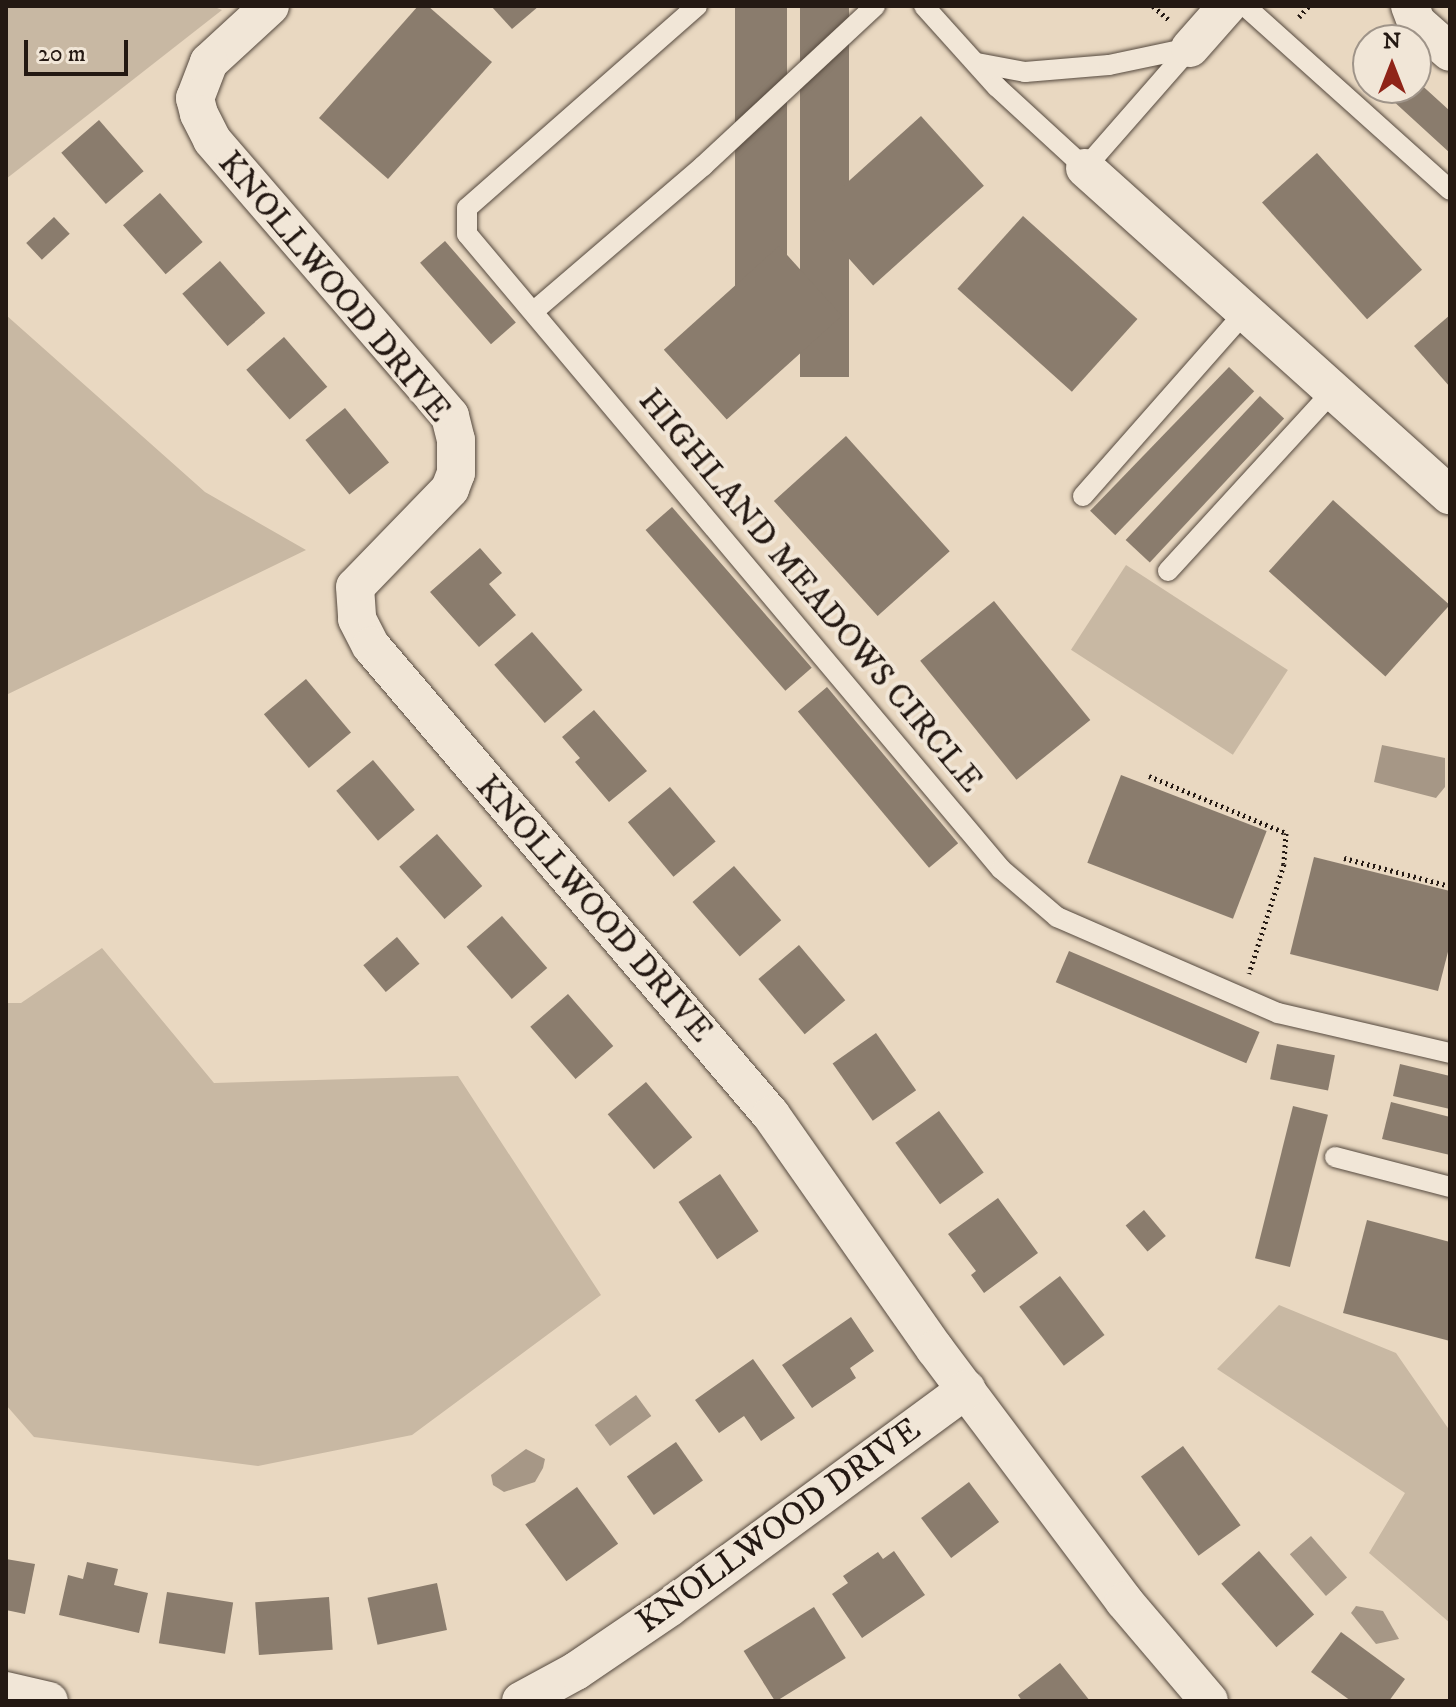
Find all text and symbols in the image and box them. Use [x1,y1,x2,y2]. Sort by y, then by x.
scale bar [28,24,132,74]
north arrow [1352,24,1432,104]
text: N [1383,28,1401,55]
text: 20 m [38,39,86,69]
street label: KNOLLWOOD DRIVE [209,143,459,431]
street label: HIGHLAND MEADOWS CIRCLE [629,381,991,801]
street label: KNOLLWOOD DRIVE [467,767,721,1051]
street label: KNOLLWOOD DRIVE [629,1409,929,1643]

